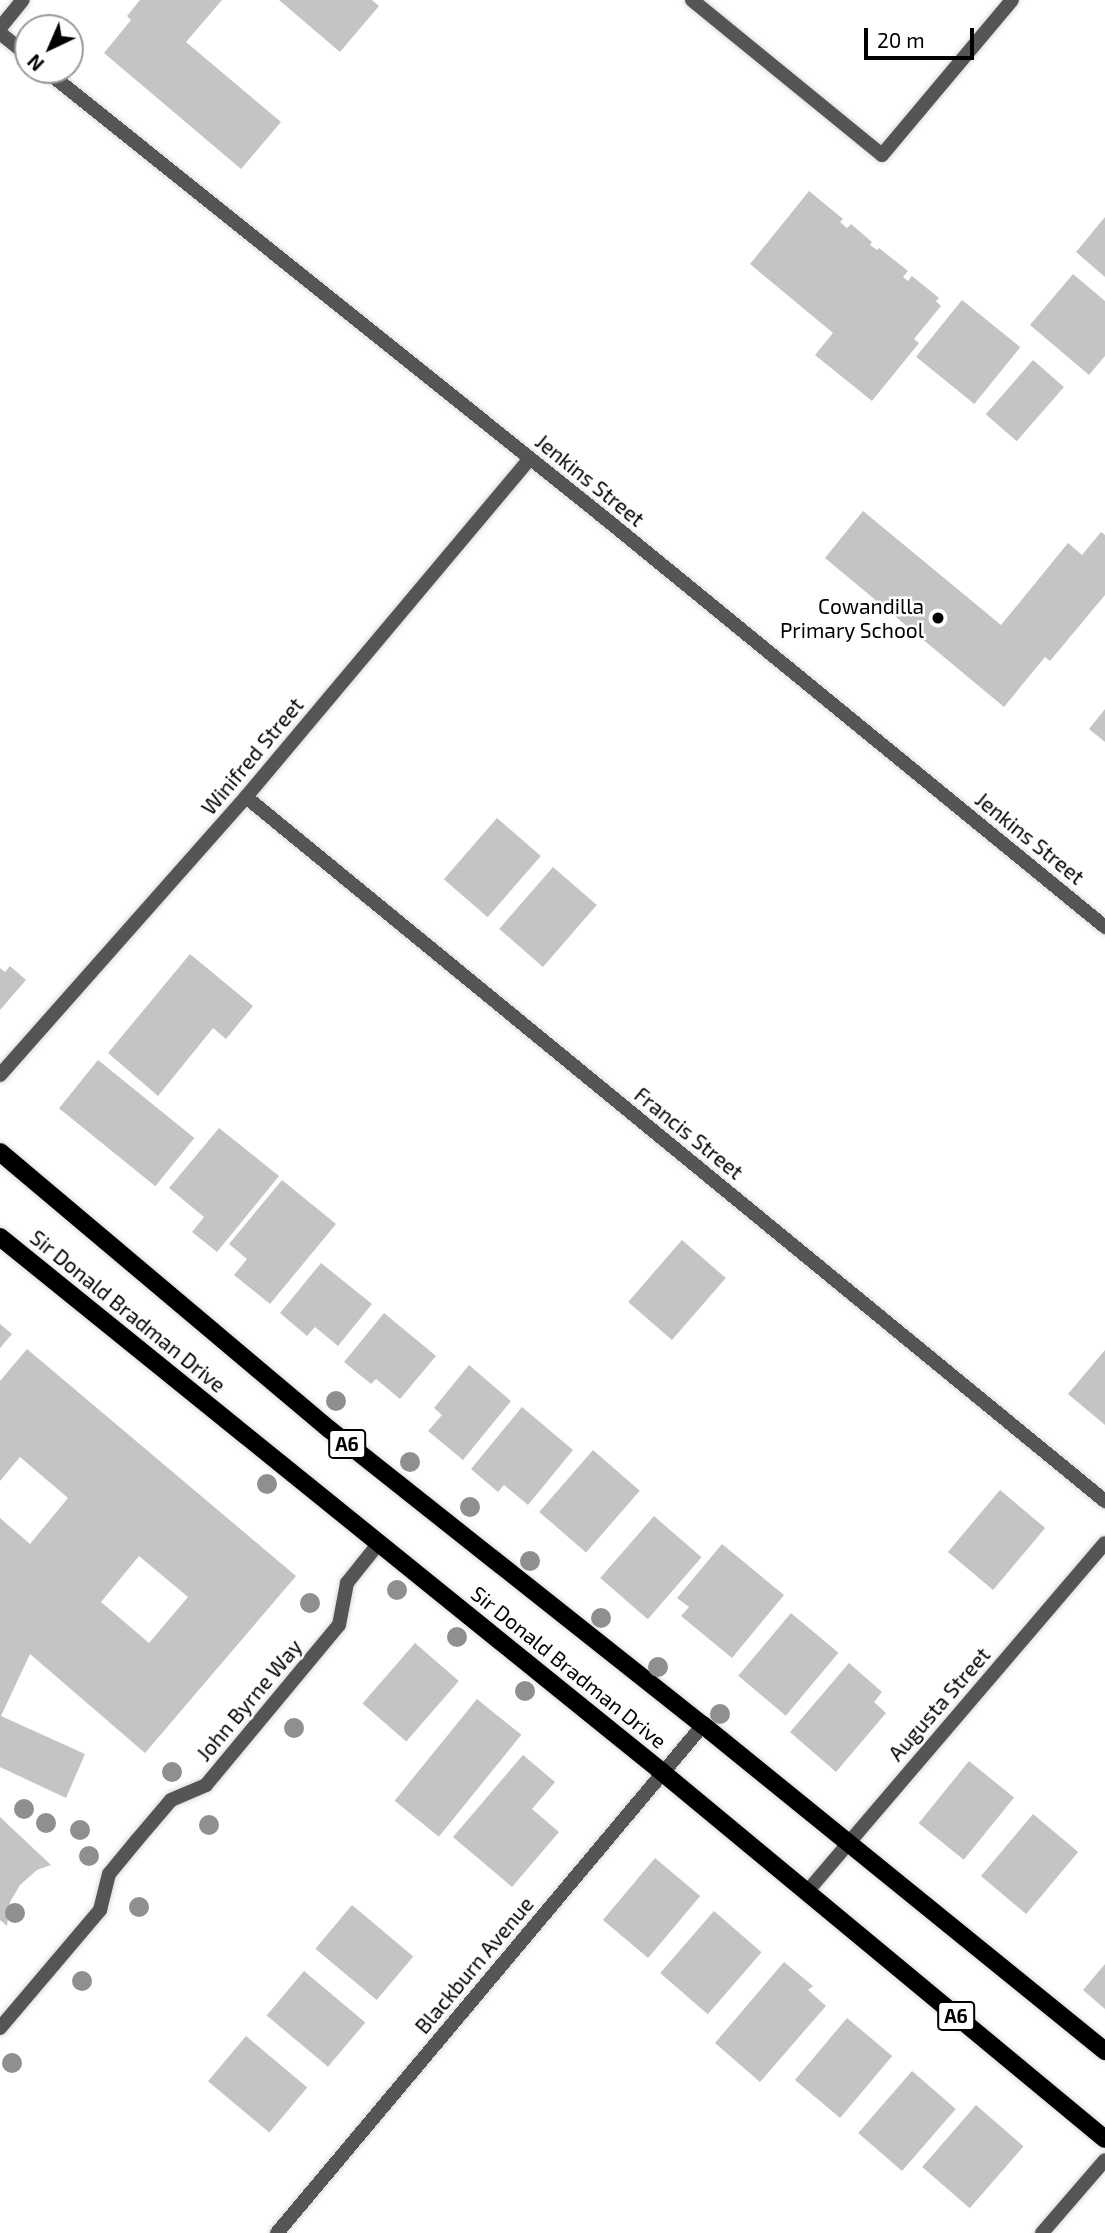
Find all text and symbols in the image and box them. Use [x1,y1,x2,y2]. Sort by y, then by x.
north arrow [14,14,84,84]
scale bar [867,14,977,58]
text: 20 m [877,27,925,52]
text: N [23,50,48,76]
street label: Jenkins Street [531,429,649,531]
place label: Cowandilla Primary School [779,593,924,643]
marker: Cowandilla Primary School [930,610,946,626]
street label: Winifred Street [196,692,308,820]
street label: Jenkins Street [971,787,1089,889]
street label: Francis Street [630,1082,748,1184]
street label: Sir Donald Bradman Drive [25,1224,231,1398]
road number: A6 [328,1428,366,1460]
street label: Sir Donald Bradman Drive [466,1580,672,1754]
street label: John Byrne Way [191,1634,307,1766]
street label: Augusta Street [883,1642,995,1766]
street label: Blackburn Avenue [409,1891,539,2039]
road number: A6 [937,2000,975,2032]

